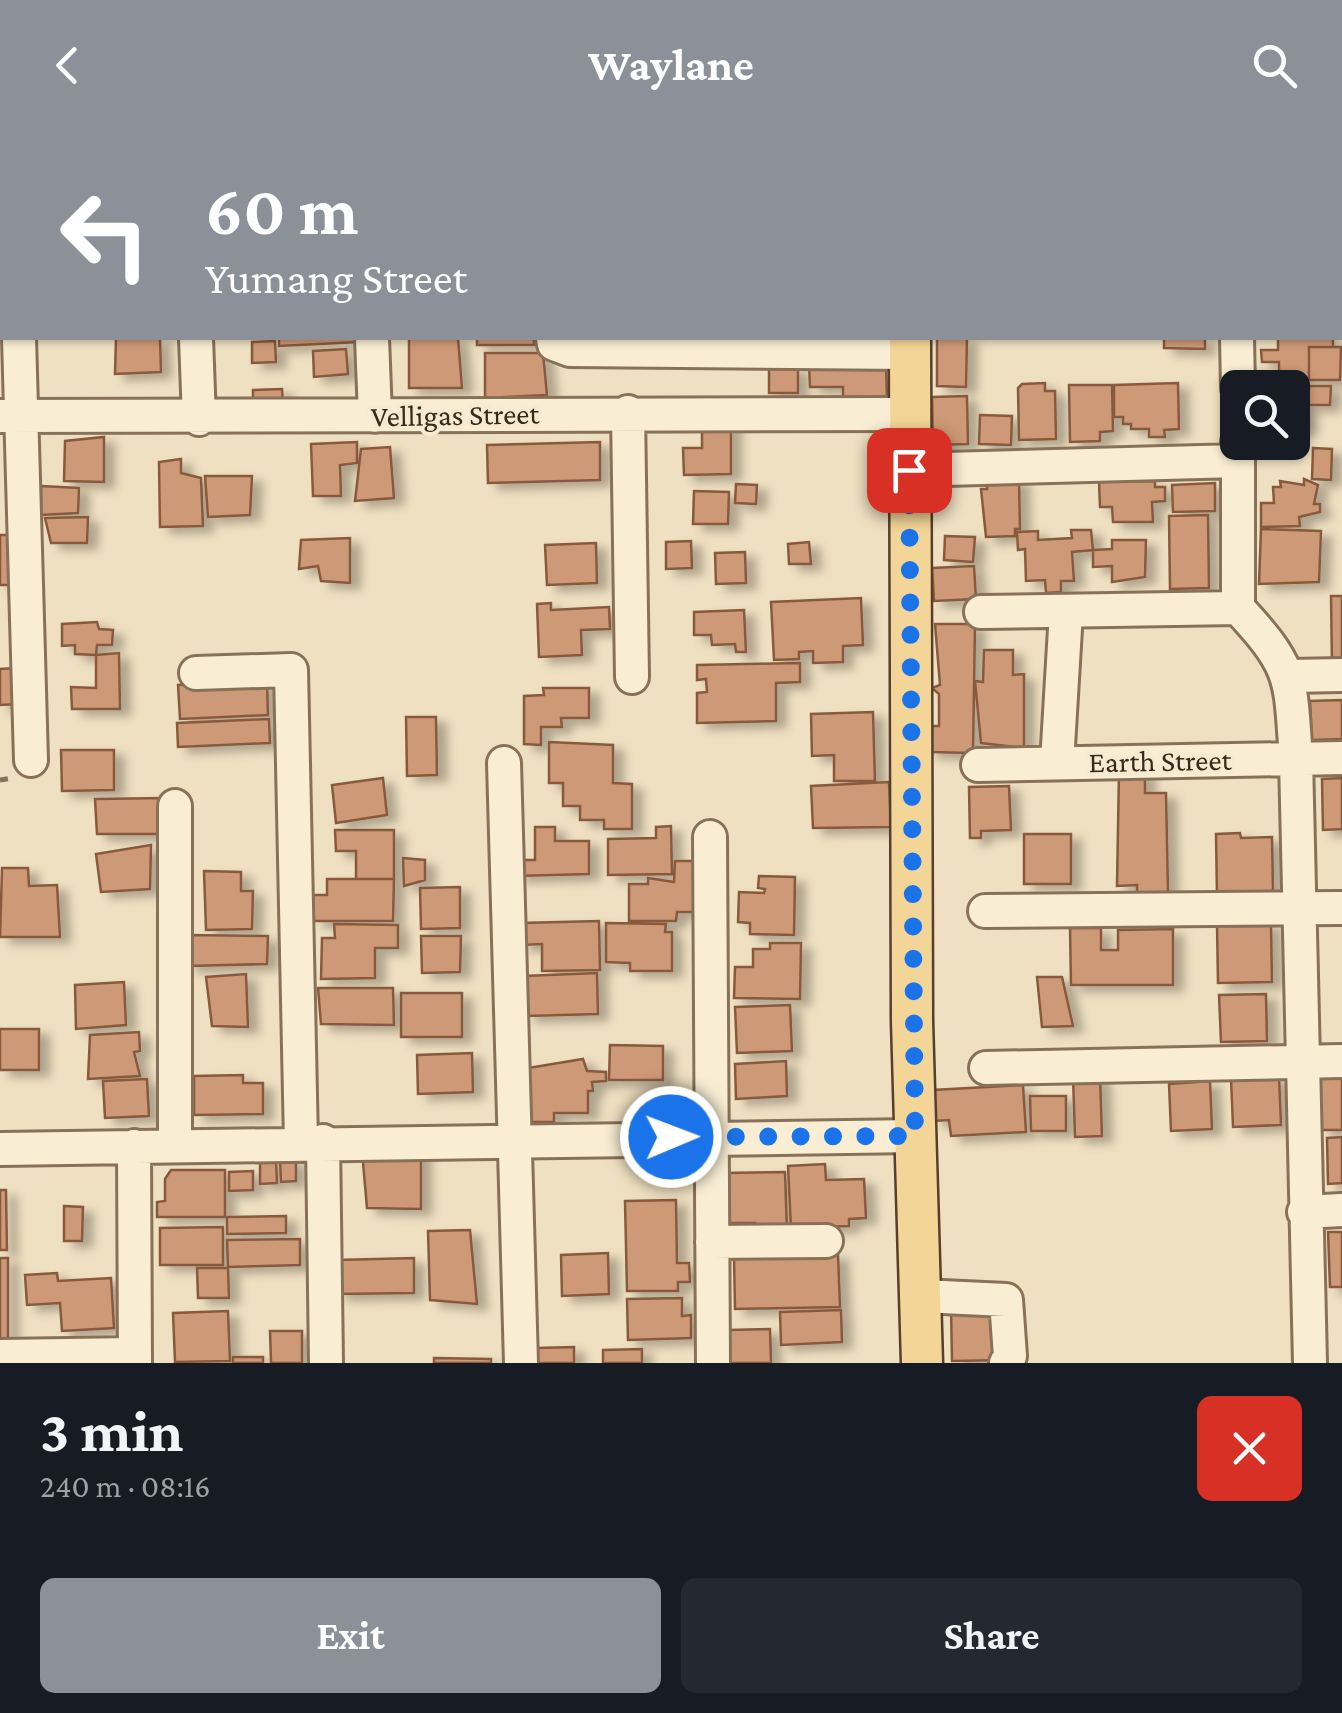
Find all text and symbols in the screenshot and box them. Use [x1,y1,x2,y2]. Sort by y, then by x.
icon: back [40,38,95,93]
icon: search [1247,38,1302,93]
text: Waylane [588,40,754,90]
icon: left [40,170,170,300]
text: 60 m [205,171,358,249]
text: Yumang Street [205,253,468,303]
map controls [1220,370,1310,460]
button: search [1220,370,1310,460]
street label: Velligas Street [370,397,541,433]
pin [867,428,952,513]
icon: arrive [882,443,937,498]
street label: Earth Street [1088,743,1233,778]
position arrow [619,1085,723,1189]
button: close [1197,1396,1302,1501]
text: 3 min [40,1397,184,1464]
text: 240 m · 08:16 [40,1468,211,1504]
button: Exit [40,1578,661,1693]
button: Share [681,1578,1302,1693]

